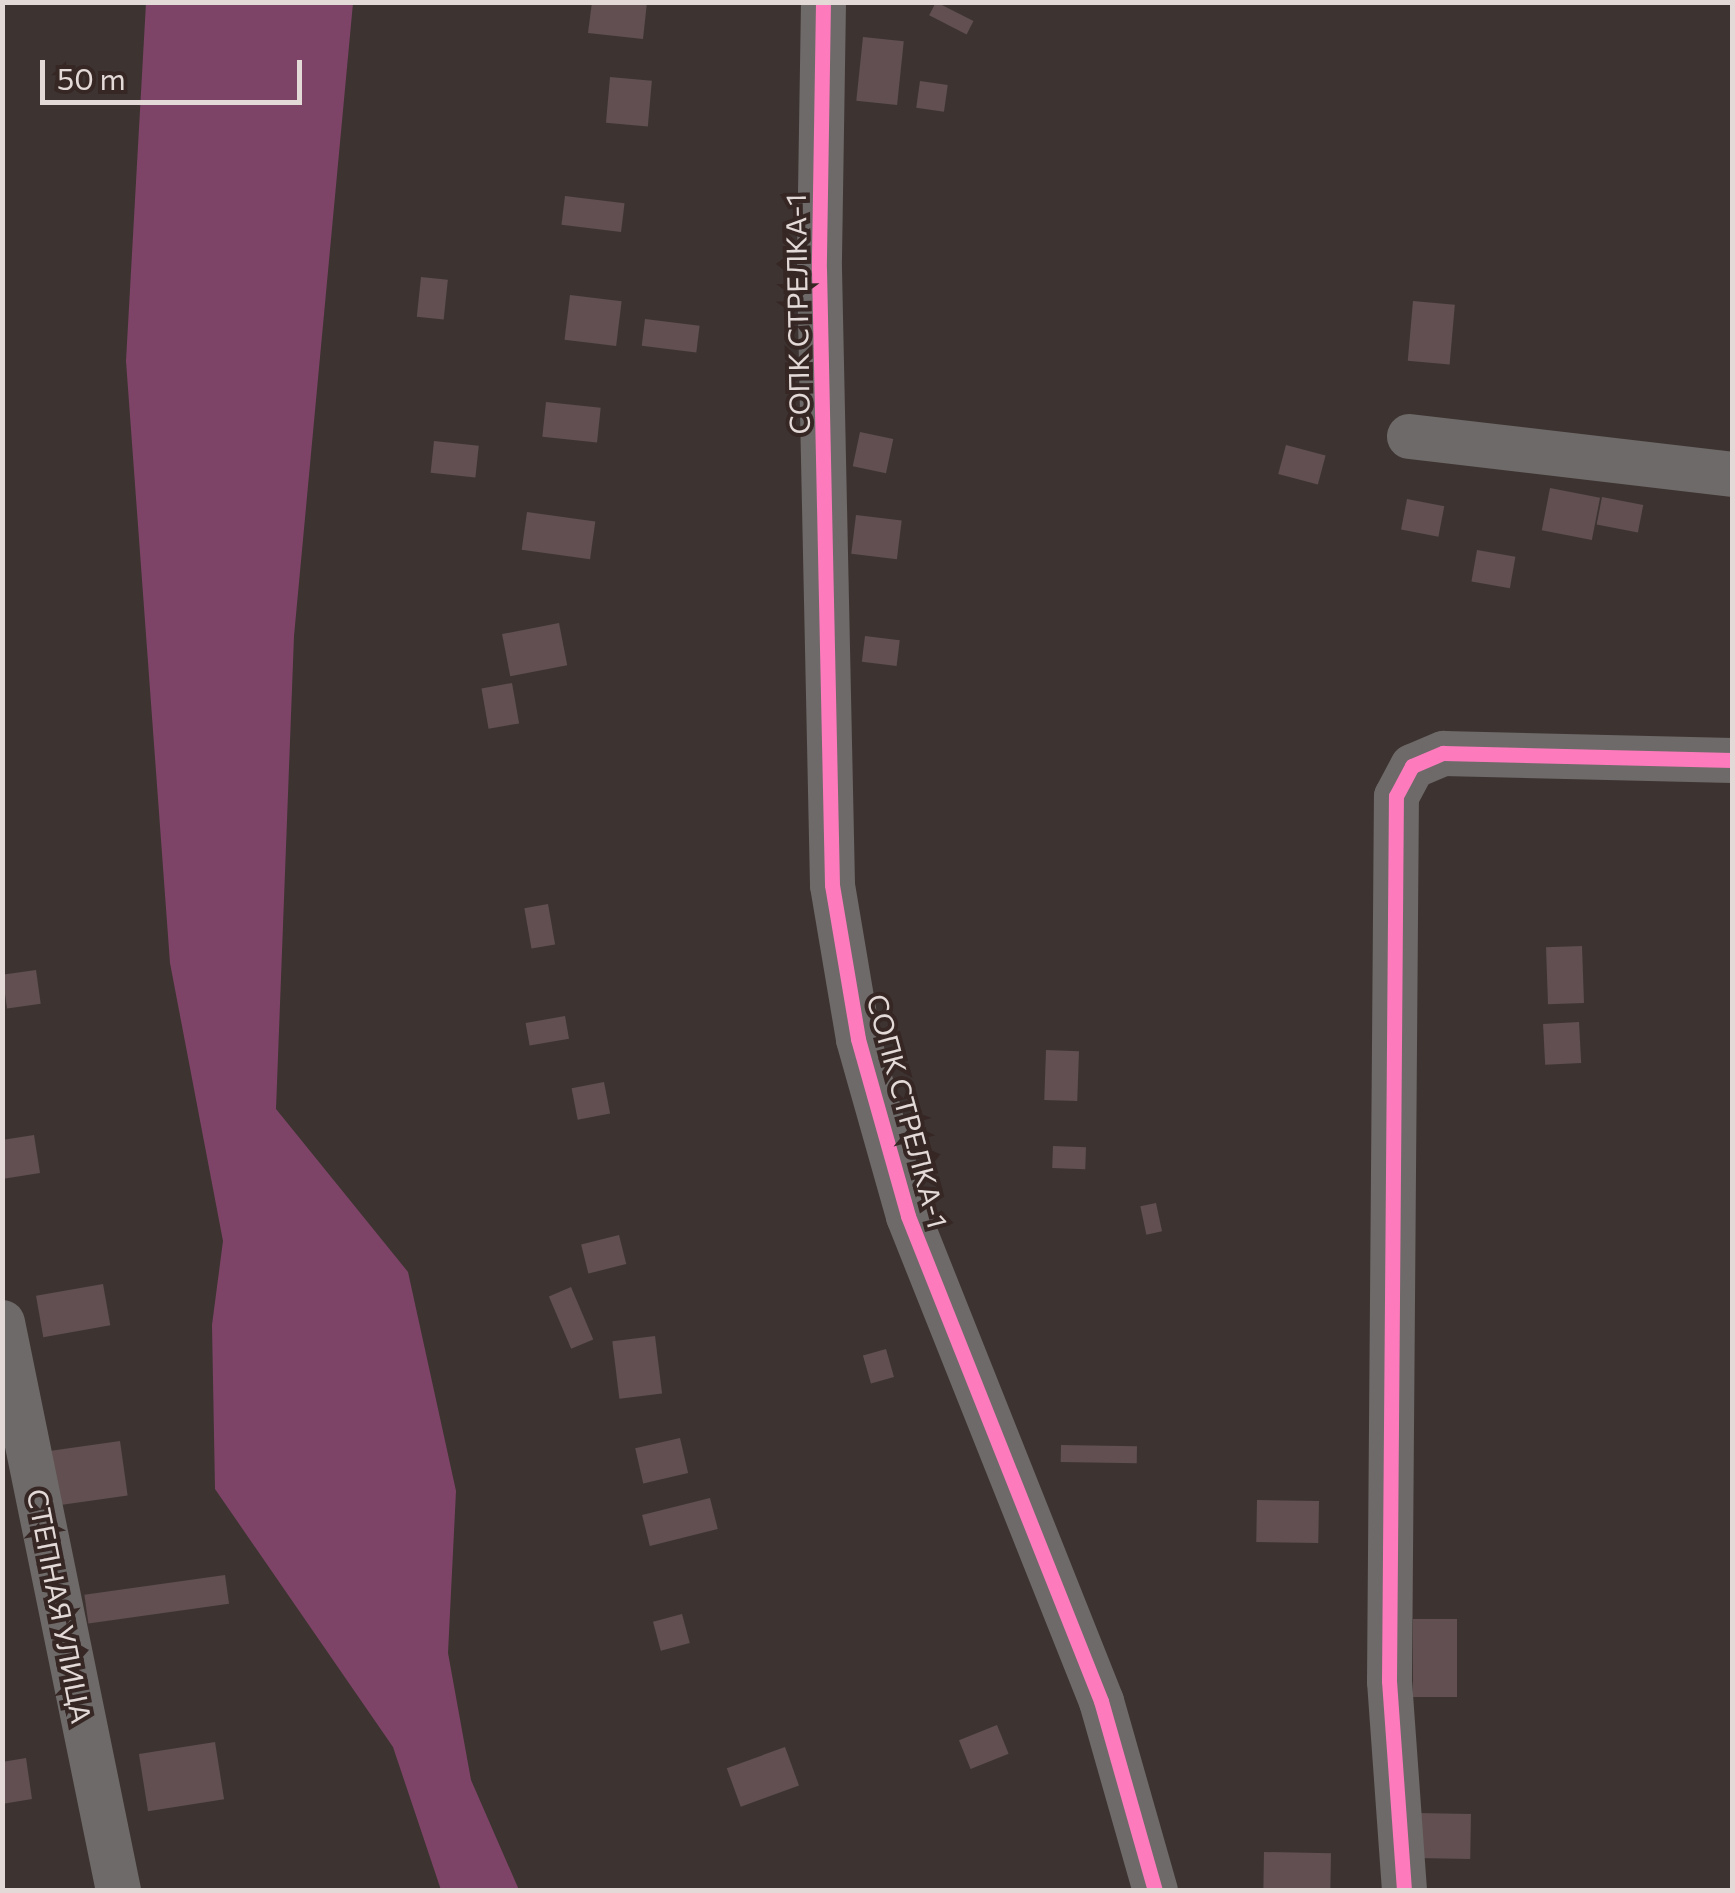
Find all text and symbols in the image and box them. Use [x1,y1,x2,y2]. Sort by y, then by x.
scale bar [45,40,308,102]
text: 50 m [57,59,126,96]
street label: СОПК СТРЕЛКА-1 [778,193,816,435]
street label: СОПК СТРЕЛКА-1 [861,990,955,1232]
street label: СТЕПНАЯ УЛИЦА [21,1486,99,1726]

